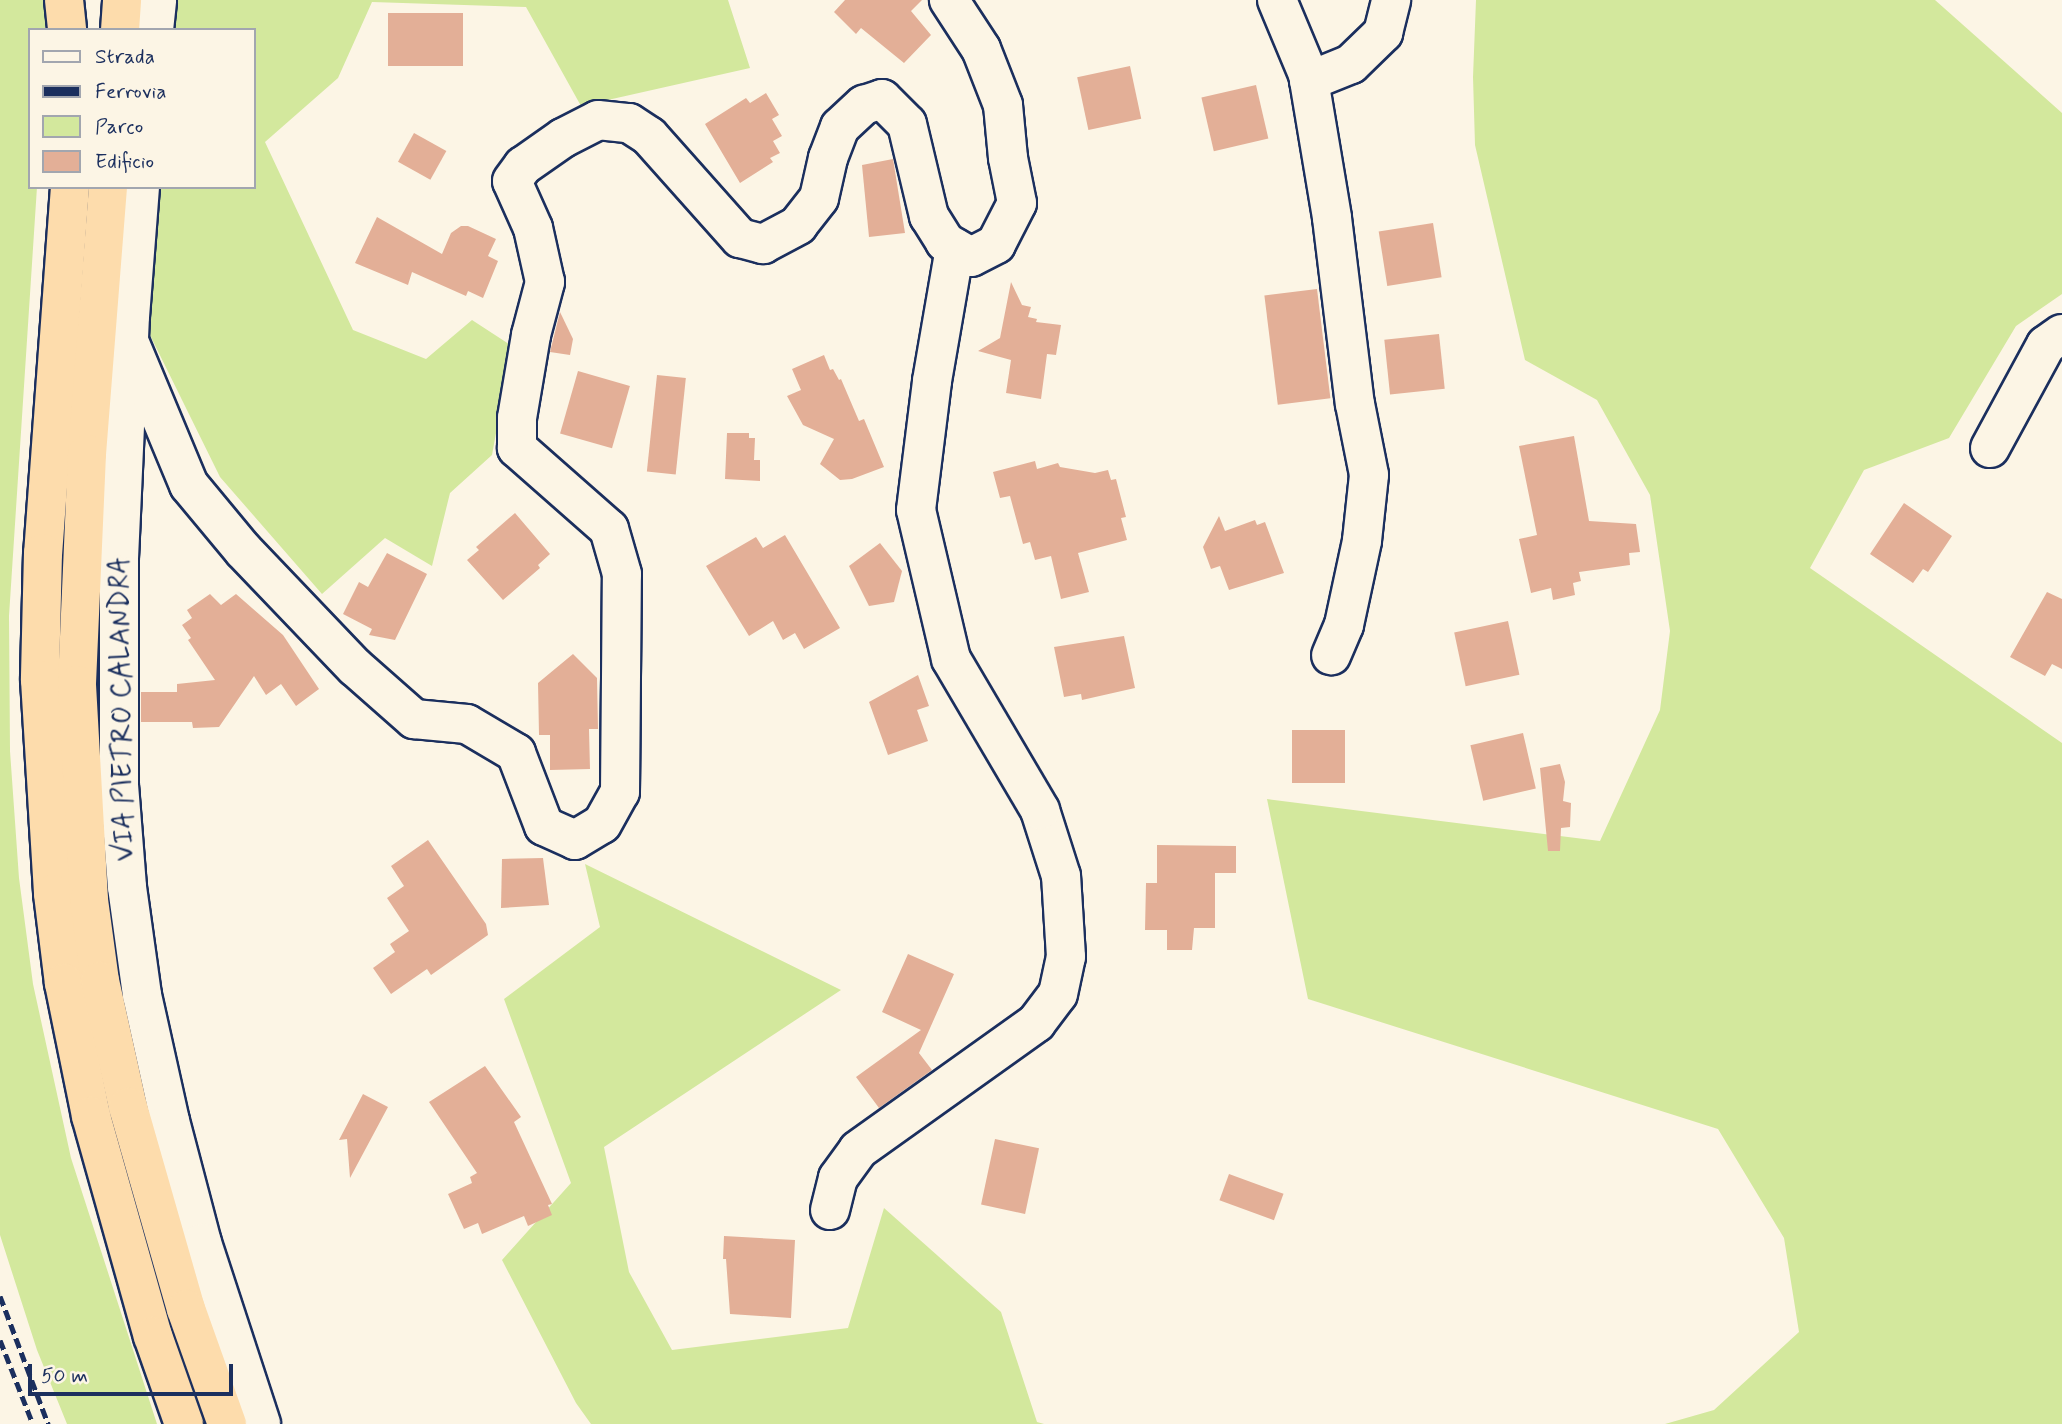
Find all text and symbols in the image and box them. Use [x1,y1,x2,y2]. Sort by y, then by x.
legend [28,28,256,189]
text: Strada [95,43,155,71]
text: Ferrovia [95,78,166,106]
text: Parco [95,113,143,141]
text: Edificio [95,148,154,176]
street label: VIA PIETRO CALANDRA [103,552,143,866]
scale bar [32,1350,236,1394]
text: 50 m [41,1362,88,1390]

